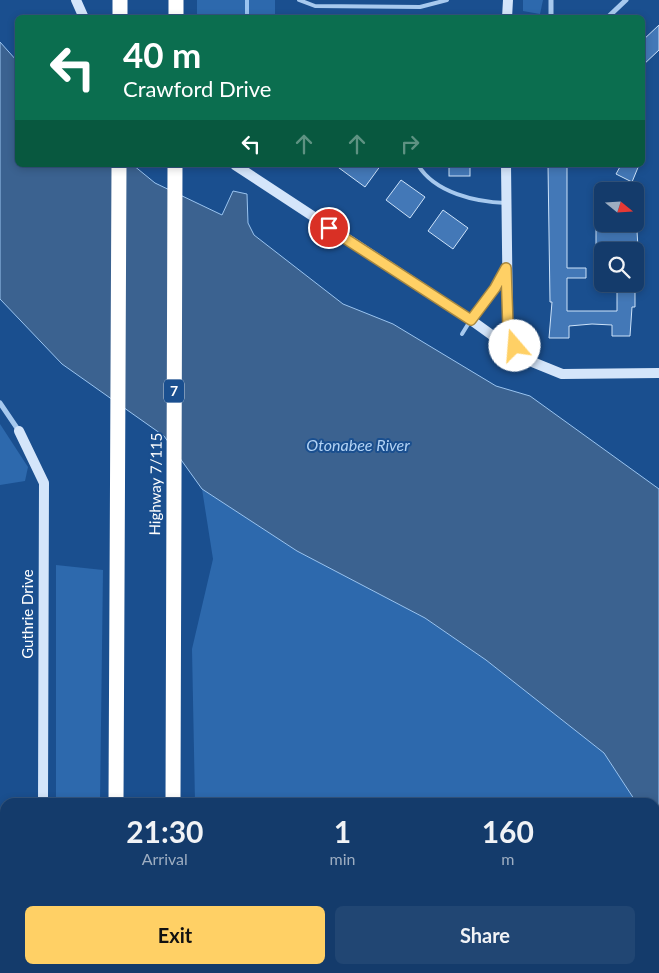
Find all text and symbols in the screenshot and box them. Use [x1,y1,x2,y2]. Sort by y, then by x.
text: 40 m [123,33,201,75]
icon: left [40,35,105,100]
text: Crawford Drive [123,75,271,102]
icon: left [237,130,265,158]
icon: ahead [290,130,318,158]
icon: ahead [343,130,371,158]
icon: right [396,130,424,158]
north arrow [594,182,644,232]
map controls [594,182,644,292]
pin [308,207,350,249]
icon: arrive [315,214,343,242]
button: search [594,242,644,292]
position arrow [488,319,540,371]
road number: 7 [164,380,184,402]
street label: Highway 7/115 [145,432,165,536]
water label: Otonabee River [306,435,410,454]
street label: Guthrie Drive [18,569,36,659]
text: 21:30 [126,813,203,849]
text: 1 [334,813,351,849]
text: 160 [482,813,534,849]
text: Arrival [142,849,188,868]
text: min [330,849,356,868]
text: m [501,849,514,868]
button: Exit [25,906,325,964]
button: Share [335,906,635,964]

